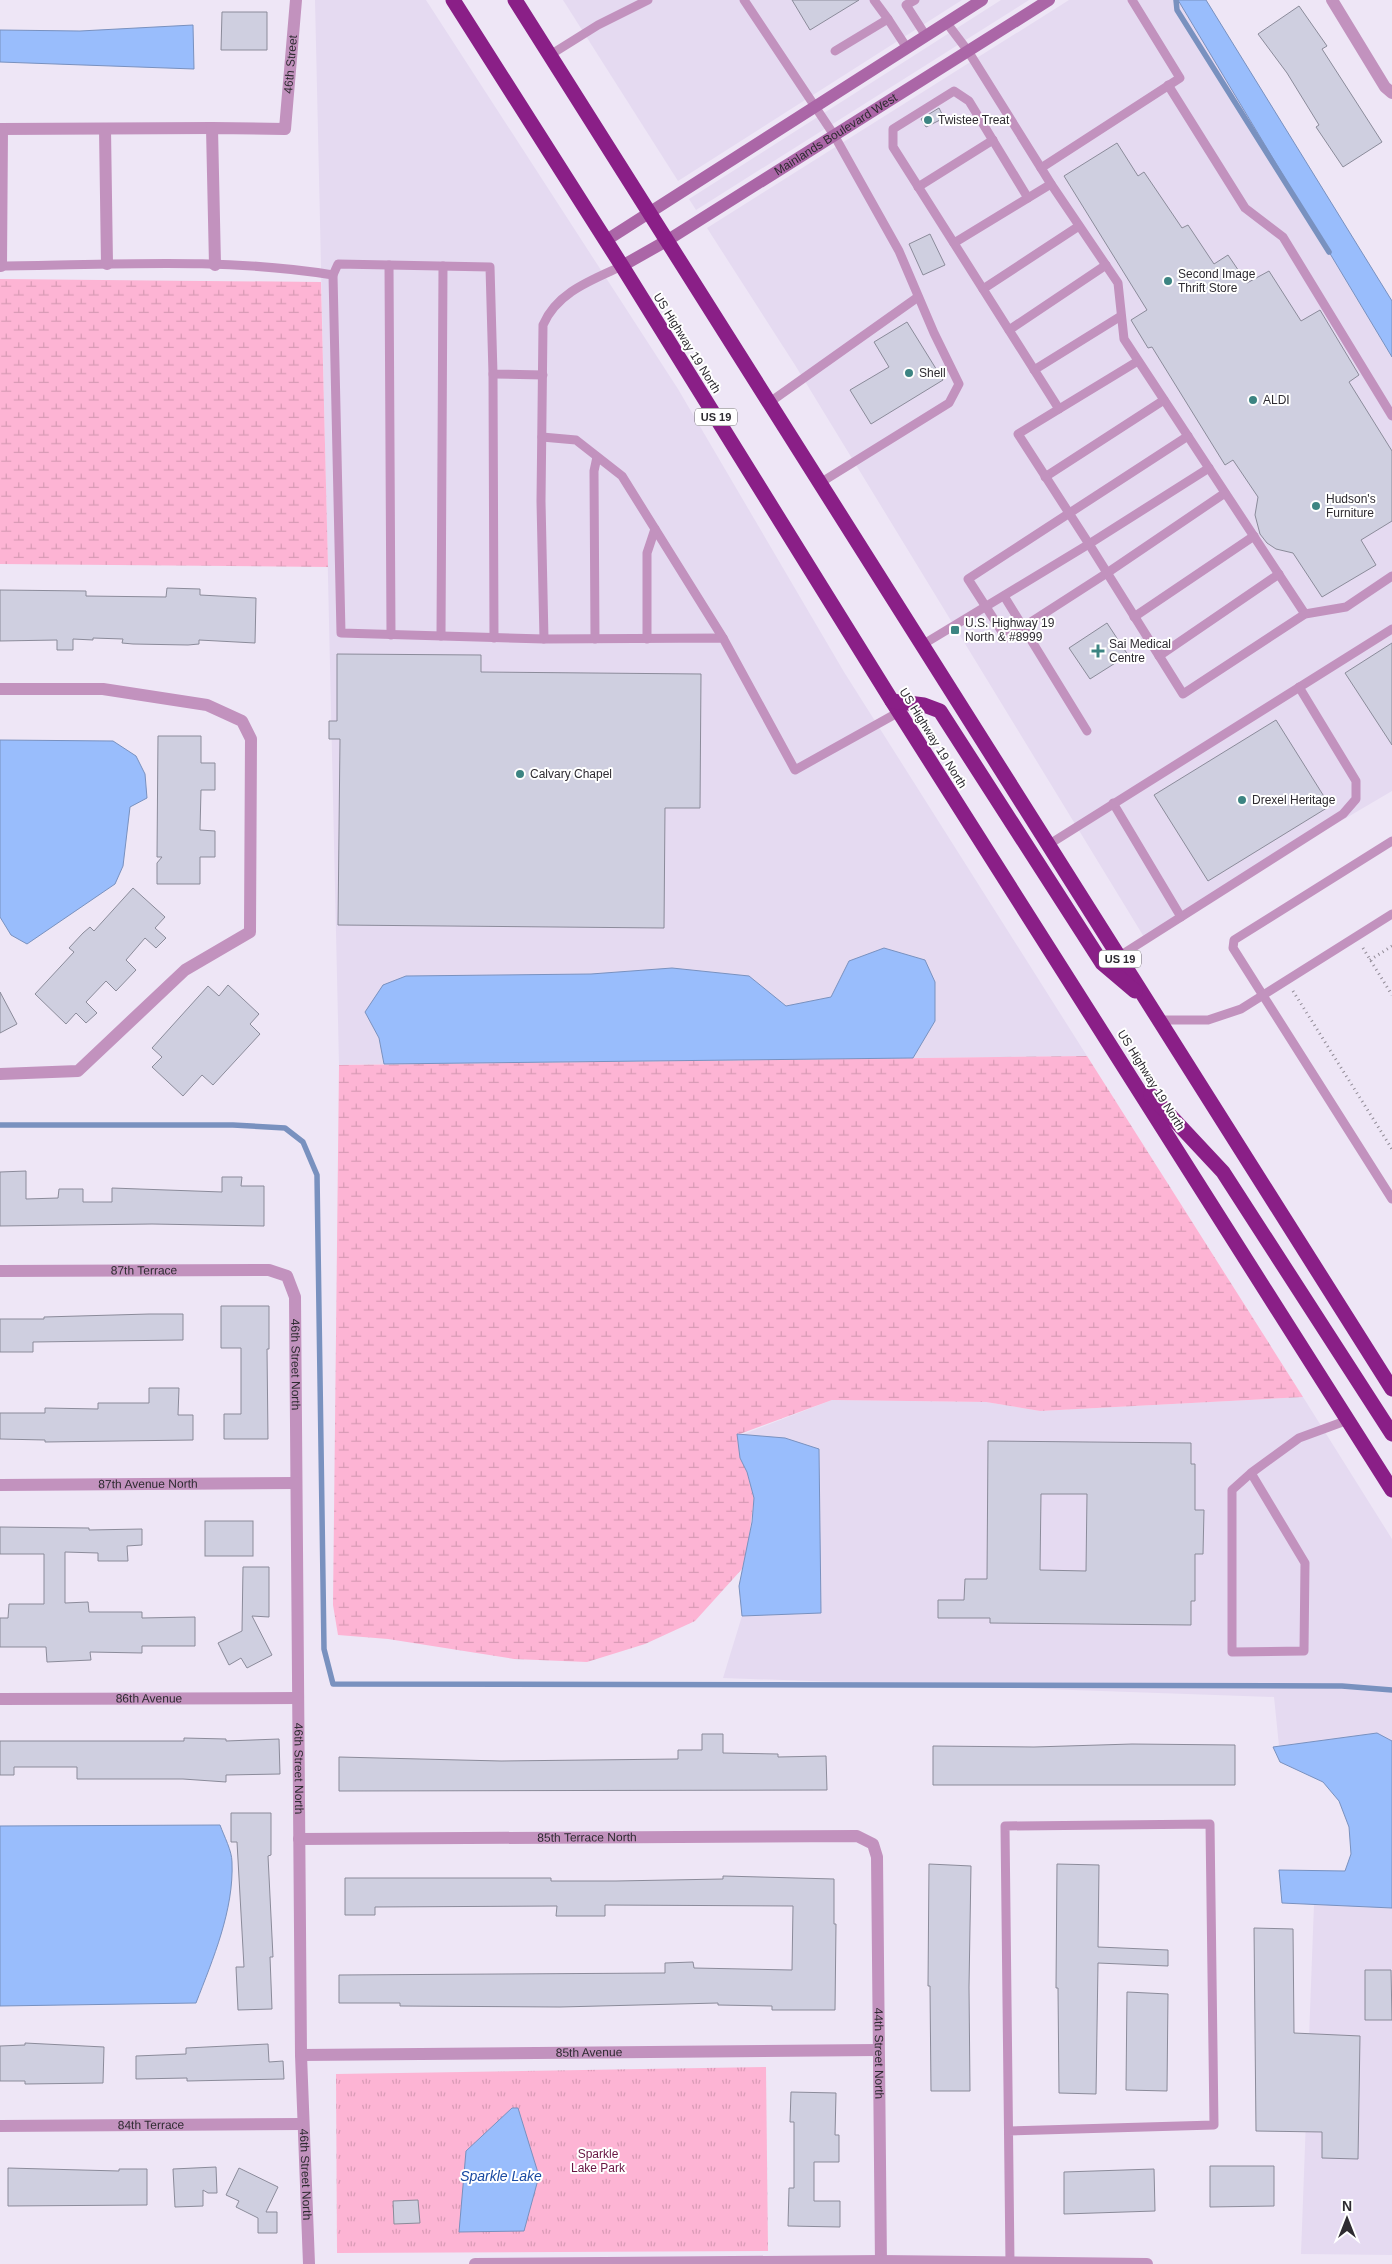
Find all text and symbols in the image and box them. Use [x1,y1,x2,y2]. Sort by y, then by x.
street label: 46th Street [281,34,300,94]
street label: Mainlands Boulevard West [772,90,900,178]
place label: Twistee Treat [938,113,1010,127]
marker: Twistee Treat [922,114,934,126]
place label: Second Image Thrift Store [1178,267,1256,295]
marker: Second Image Thrift Store [1162,275,1174,287]
street label: US Highway 19 North [650,290,724,396]
place label: Shell [919,366,946,380]
marker: Shell [903,367,915,379]
place label: ALDI [1263,393,1290,407]
marker: ALDI [1247,394,1259,406]
road number: US 19 [695,408,737,426]
place label: Hudson's Furniture [1326,492,1376,520]
marker: Hudson's Furniture [1310,500,1322,512]
place label: U.S. Highway 19 North & #8999 [965,616,1055,644]
marker: U.S. Highway 19 North & #8999 [949,624,961,636]
place label: Sai Medical Centre [1109,637,1171,665]
marker: Sai Medical Centre [1091,644,1105,658]
street label: US Highway 19 North [896,685,970,791]
place label: Calvary Chapel [530,767,612,781]
marker: Calvary Chapel [514,768,526,780]
place label: Drexel Heritage [1252,793,1336,807]
marker: Drexel Heritage [1236,794,1248,806]
road number: US 19 [1099,951,1141,968]
street label: US Highway 19 North [1114,1027,1188,1133]
street label: 87th Terrace [111,1263,178,1278]
street label: 46th Street North [288,1319,303,1410]
street label: 87th Avenue North [98,1477,198,1491]
street label: 86th Avenue [116,1691,183,1706]
street label: 46th Street North [291,1723,306,1814]
street label: 85th Terrace North [537,1830,637,1845]
street label: 44th Street North [871,2008,886,2099]
street label: 85th Avenue [556,2045,623,2060]
street label: 84th Terrace [118,2118,185,2132]
street label: 46th Street North [297,2128,314,2220]
park label: Sparkle Lake Park [571,2147,626,2175]
water label: Sparkle Lake [460,2168,542,2184]
north arrow [1322,2194,1372,2244]
text: N [1342,2198,1352,2214]

